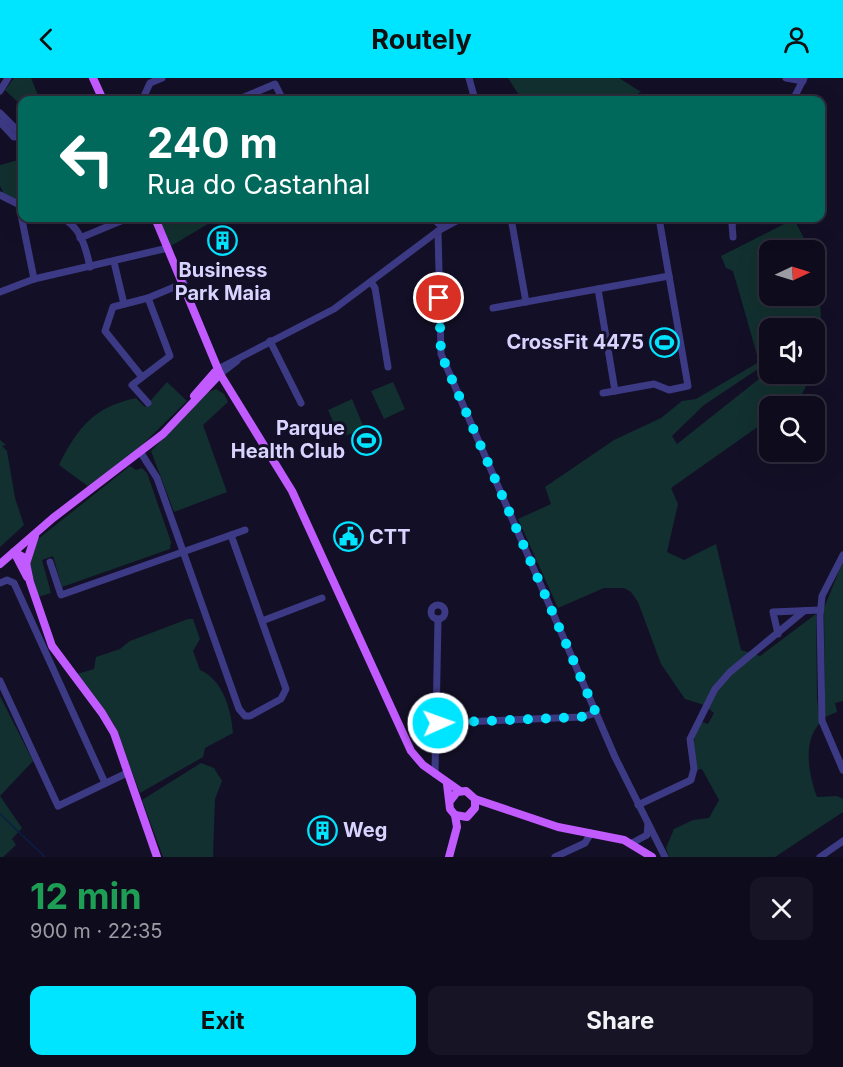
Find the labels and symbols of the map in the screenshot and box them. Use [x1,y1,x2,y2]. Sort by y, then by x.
building icon: Business Park Maia [207,224,239,256]
north arrow [759,240,825,306]
place label: Business Park Maia [175,258,271,305]
pin [413,272,464,323]
sports icon: CrossFit 4475 [649,326,681,358]
place label: CrossFit 4475 [506,330,644,354]
place label: Parque Health Club [231,416,345,463]
sports icon: Parque Health Club [350,424,382,456]
public building icon: CTT [332,521,364,553]
place label: CTT [369,525,411,549]
position arrow [406,691,470,755]
building icon: Weg [306,814,338,846]
place label: Weg [343,818,387,842]

